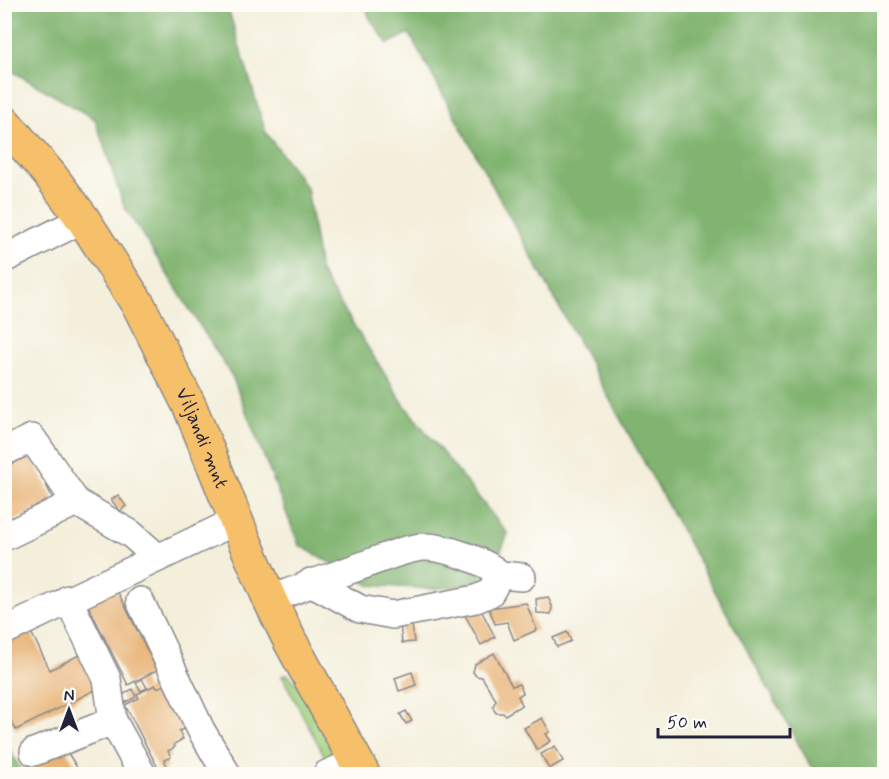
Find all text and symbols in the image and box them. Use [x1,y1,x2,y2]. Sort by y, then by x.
street label: Viljandi mnt [169,383,235,492]
north arrow [39,680,99,740]
text: N [64,686,74,707]
scale bar [658,701,790,739]
text: 50 m [667,711,707,735]

